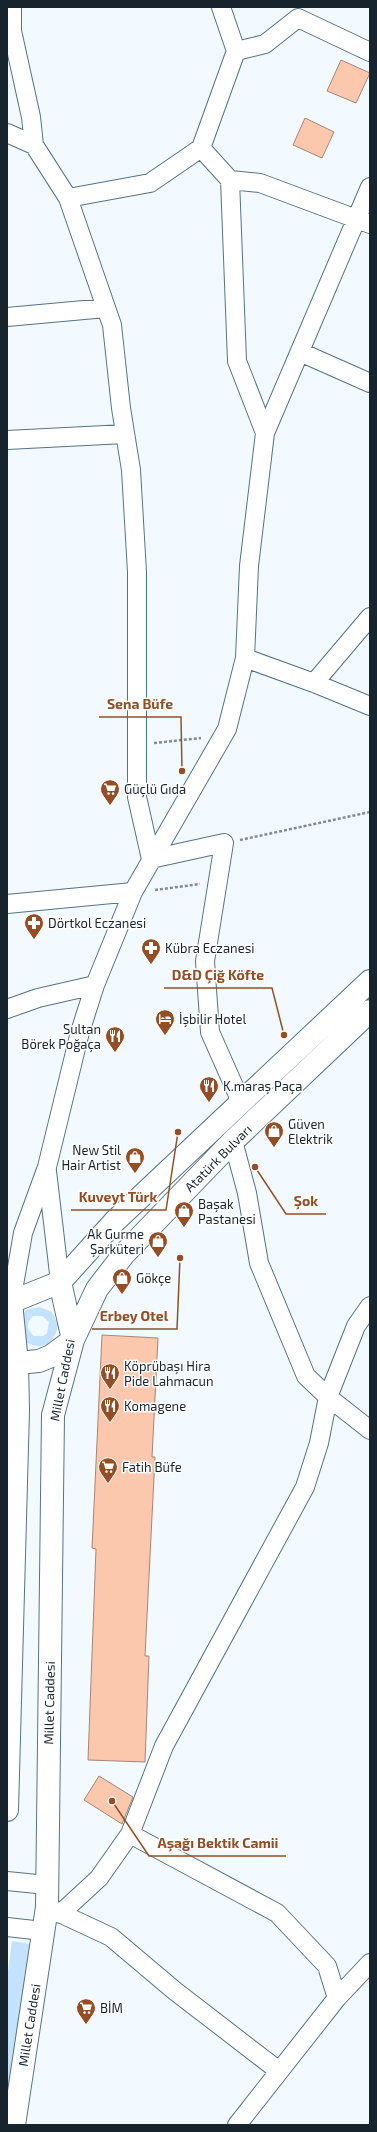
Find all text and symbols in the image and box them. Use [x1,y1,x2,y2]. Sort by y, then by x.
callout: Sena Büfe [99,691,181,717]
text: Sena Büfe [107,695,173,712]
supermarket icon: Güçlü Gıda [99,778,121,806]
place label: Güçlü Gıda [124,781,186,798]
pharmacy icon: Dörtkol Eczanesi [23,912,45,940]
place label: Dörtkol Eczanesi [48,915,146,931]
pharmacy icon: Kübra Eczanesi [140,937,162,965]
place label: Kübra Eczanesi [165,940,254,956]
callout: D&D Çiğ Köfte [164,962,272,988]
text: D&D Çiğ Köfte [172,966,264,984]
hotel icon: İşbilir Hotel [154,1008,176,1036]
place label: İşbilir Hotel [179,1011,247,1028]
place label: Sultan Börek Poğaça [21,1021,101,1053]
restaurant icon: Sultan Börek Poğaça [104,1025,126,1053]
restaurant icon: K.maraş Paça [198,1075,220,1103]
place label: K.maraş Paça [223,1078,302,1095]
place label: Güven Elektrik [288,1116,333,1147]
shop icon: Güven Elektrik [263,1120,285,1148]
street label: Atatürk Bulvarı [181,1121,255,1195]
place label: New Stil Hair Artist [61,1142,121,1173]
shop icon: New Stil Hair Artist [124,1146,146,1174]
callout: Kuveyt Türk [71,1184,166,1210]
text: Kuveyt Türk [79,1188,157,1205]
callout: Şok [286,1188,326,1214]
text: Şok [294,1192,318,1210]
place label: Başak Pastanesi [198,1196,256,1227]
shop icon: Başak Pastanesi [173,1200,195,1228]
place label: Ak Gurme Şarküteri [87,1226,144,1258]
shop icon: Ak Gurme Şarküteri [147,1230,169,1258]
shop icon: Gökçe [111,1267,133,1295]
place label: Gökçe [136,1270,171,1287]
callout: Erbey Otel [92,1303,177,1329]
text: Erbey Otel [100,1307,169,1324]
street label: Millet Caddesi [46,1338,78,1422]
place label: Köprübaşı Hira Pide Lahmacun [124,1358,213,1389]
restaurant icon: Köprübaşı Hira Pide Lahmacun [99,1362,121,1390]
restaurant icon: Komagene [99,1395,121,1423]
place label: Komagene [124,1398,186,1414]
supermarket icon: Fatih Büfe [97,1456,119,1484]
place label: Fatih Büfe [122,1459,182,1475]
street label: Millet Caddesi [40,1661,58,1745]
callout: Aşağı Bektik Camii [149,1830,286,1856]
text: Aşağı Bektik Camii [158,1834,278,1852]
street label: Millet Caddesi [15,1983,43,2067]
supermarket icon: BİM [75,1997,97,2025]
place label: BİM [100,2000,123,2016]

